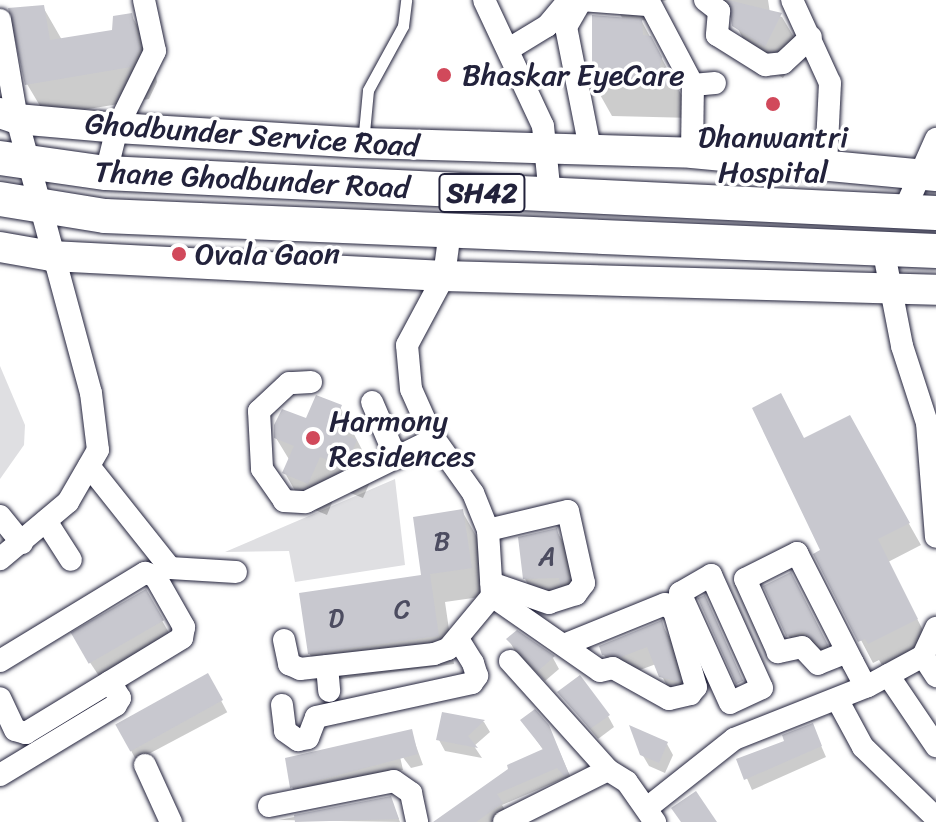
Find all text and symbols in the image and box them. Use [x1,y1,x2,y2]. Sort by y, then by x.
place label: Bhaskar EyeCare [462,57,685,93]
marker: Bhaskar EyeCare [433,64,455,86]
marker: Dhanwantri Hospital [762,93,784,115]
street label: Ghodbunder Service Road [84,105,420,165]
place label: Dhanwantri Hospital [698,119,848,190]
street label: Thane Ghodbunder Road [94,154,410,206]
road number: SH42 [438,169,526,217]
place label: Ovala Gaon [195,236,340,272]
marker: Ovala Gaon [170,245,188,263]
place label: Harmony Residences [329,403,475,474]
marker: Harmony Residences [304,429,322,447]
house number: B [434,526,450,558]
house number: A [538,541,556,573]
house number: C [394,594,410,626]
house number: D [328,603,344,635]

